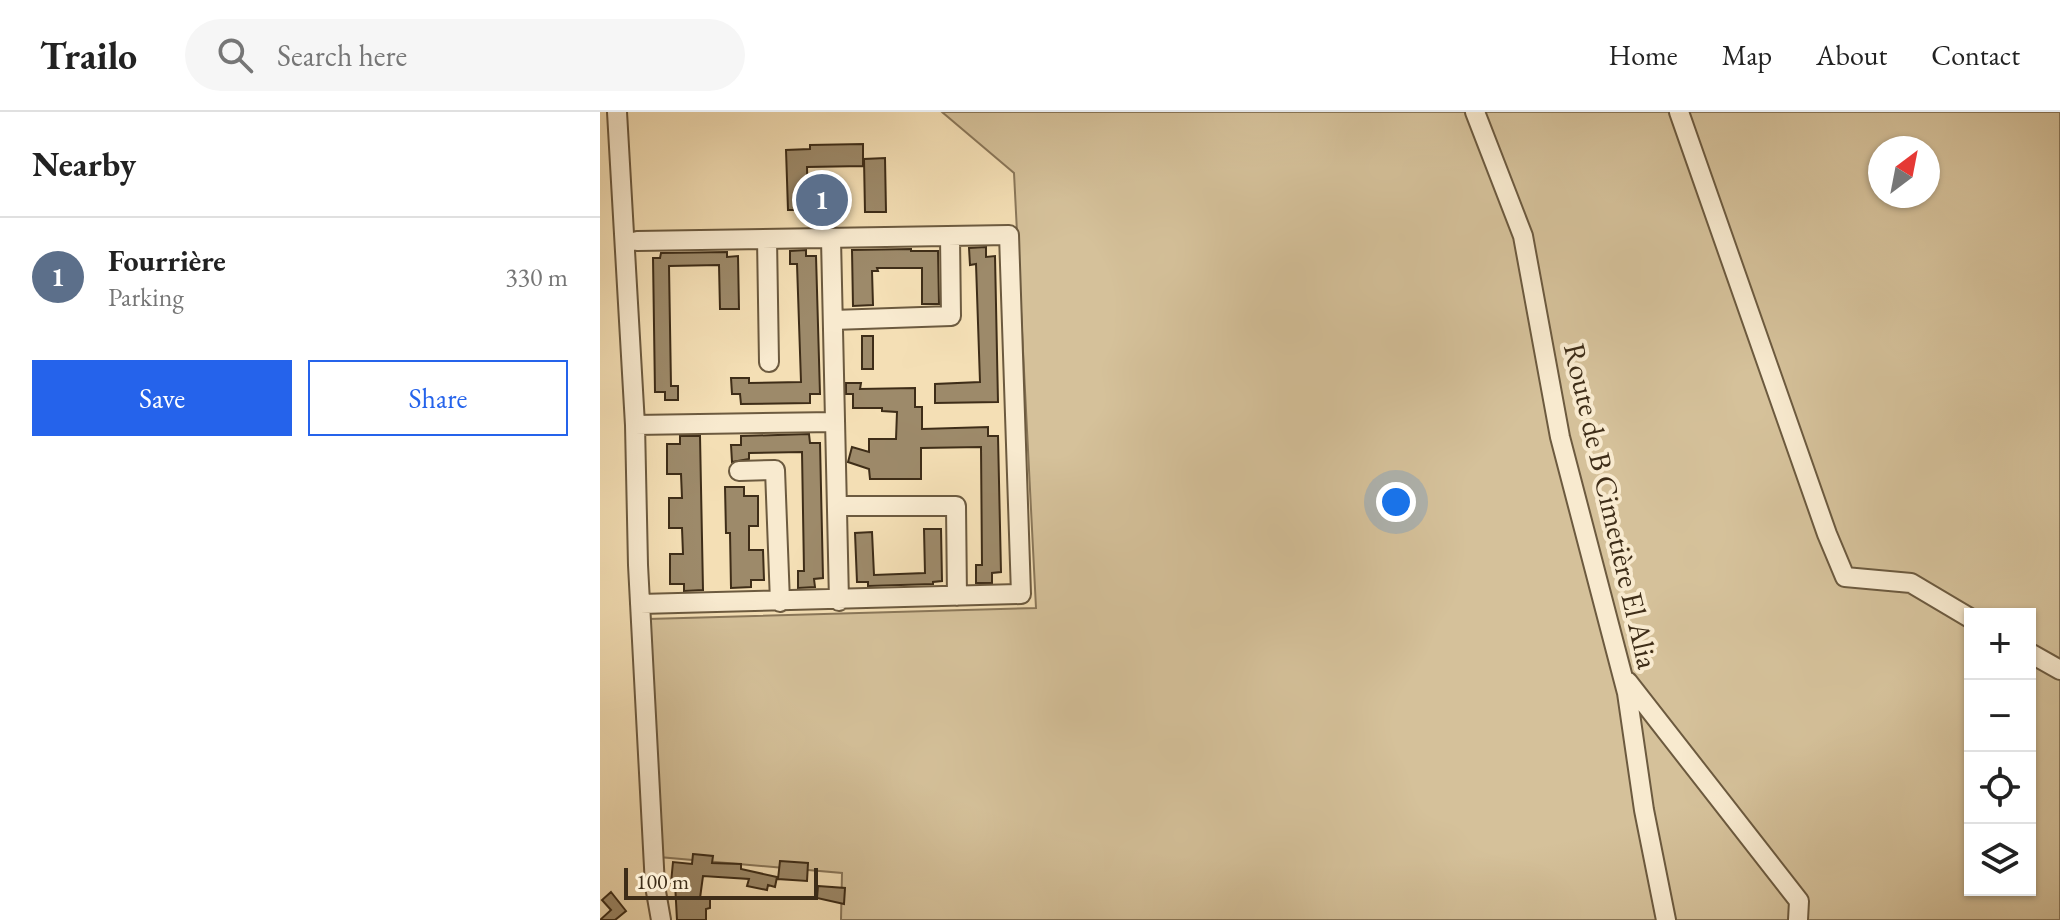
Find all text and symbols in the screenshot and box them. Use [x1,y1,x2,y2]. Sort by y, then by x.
search box [185,19,745,91]
text: Trailo [40,31,137,80]
icon: search [213,33,257,77]
text: Search here [277,36,407,75]
text: Home [1608,37,1678,73]
text: Map [1722,37,1772,73]
text: About [1816,37,1887,73]
text: Contact [1931,37,2020,73]
north arrow [1868,136,1940,208]
text: Nearby [32,142,136,186]
pin: 1 [796,170,848,230]
text: Fourrière [108,241,226,280]
text: 1 [51,260,65,294]
text: 330 m [505,260,568,294]
text: Parking [108,280,184,314]
street label: Route de B Cimetière El Alia [1555,339,1668,673]
button: Save [32,360,292,436]
button: Share [308,360,568,436]
your location [1376,482,1416,522]
map controls [1964,608,2036,896]
button: + [1964,608,2036,680]
button: − [1964,680,2036,752]
button: locate [1964,752,2036,824]
button: layers [1964,824,2036,896]
scale bar [624,864,818,900]
text: 100 m [636,867,689,896]

